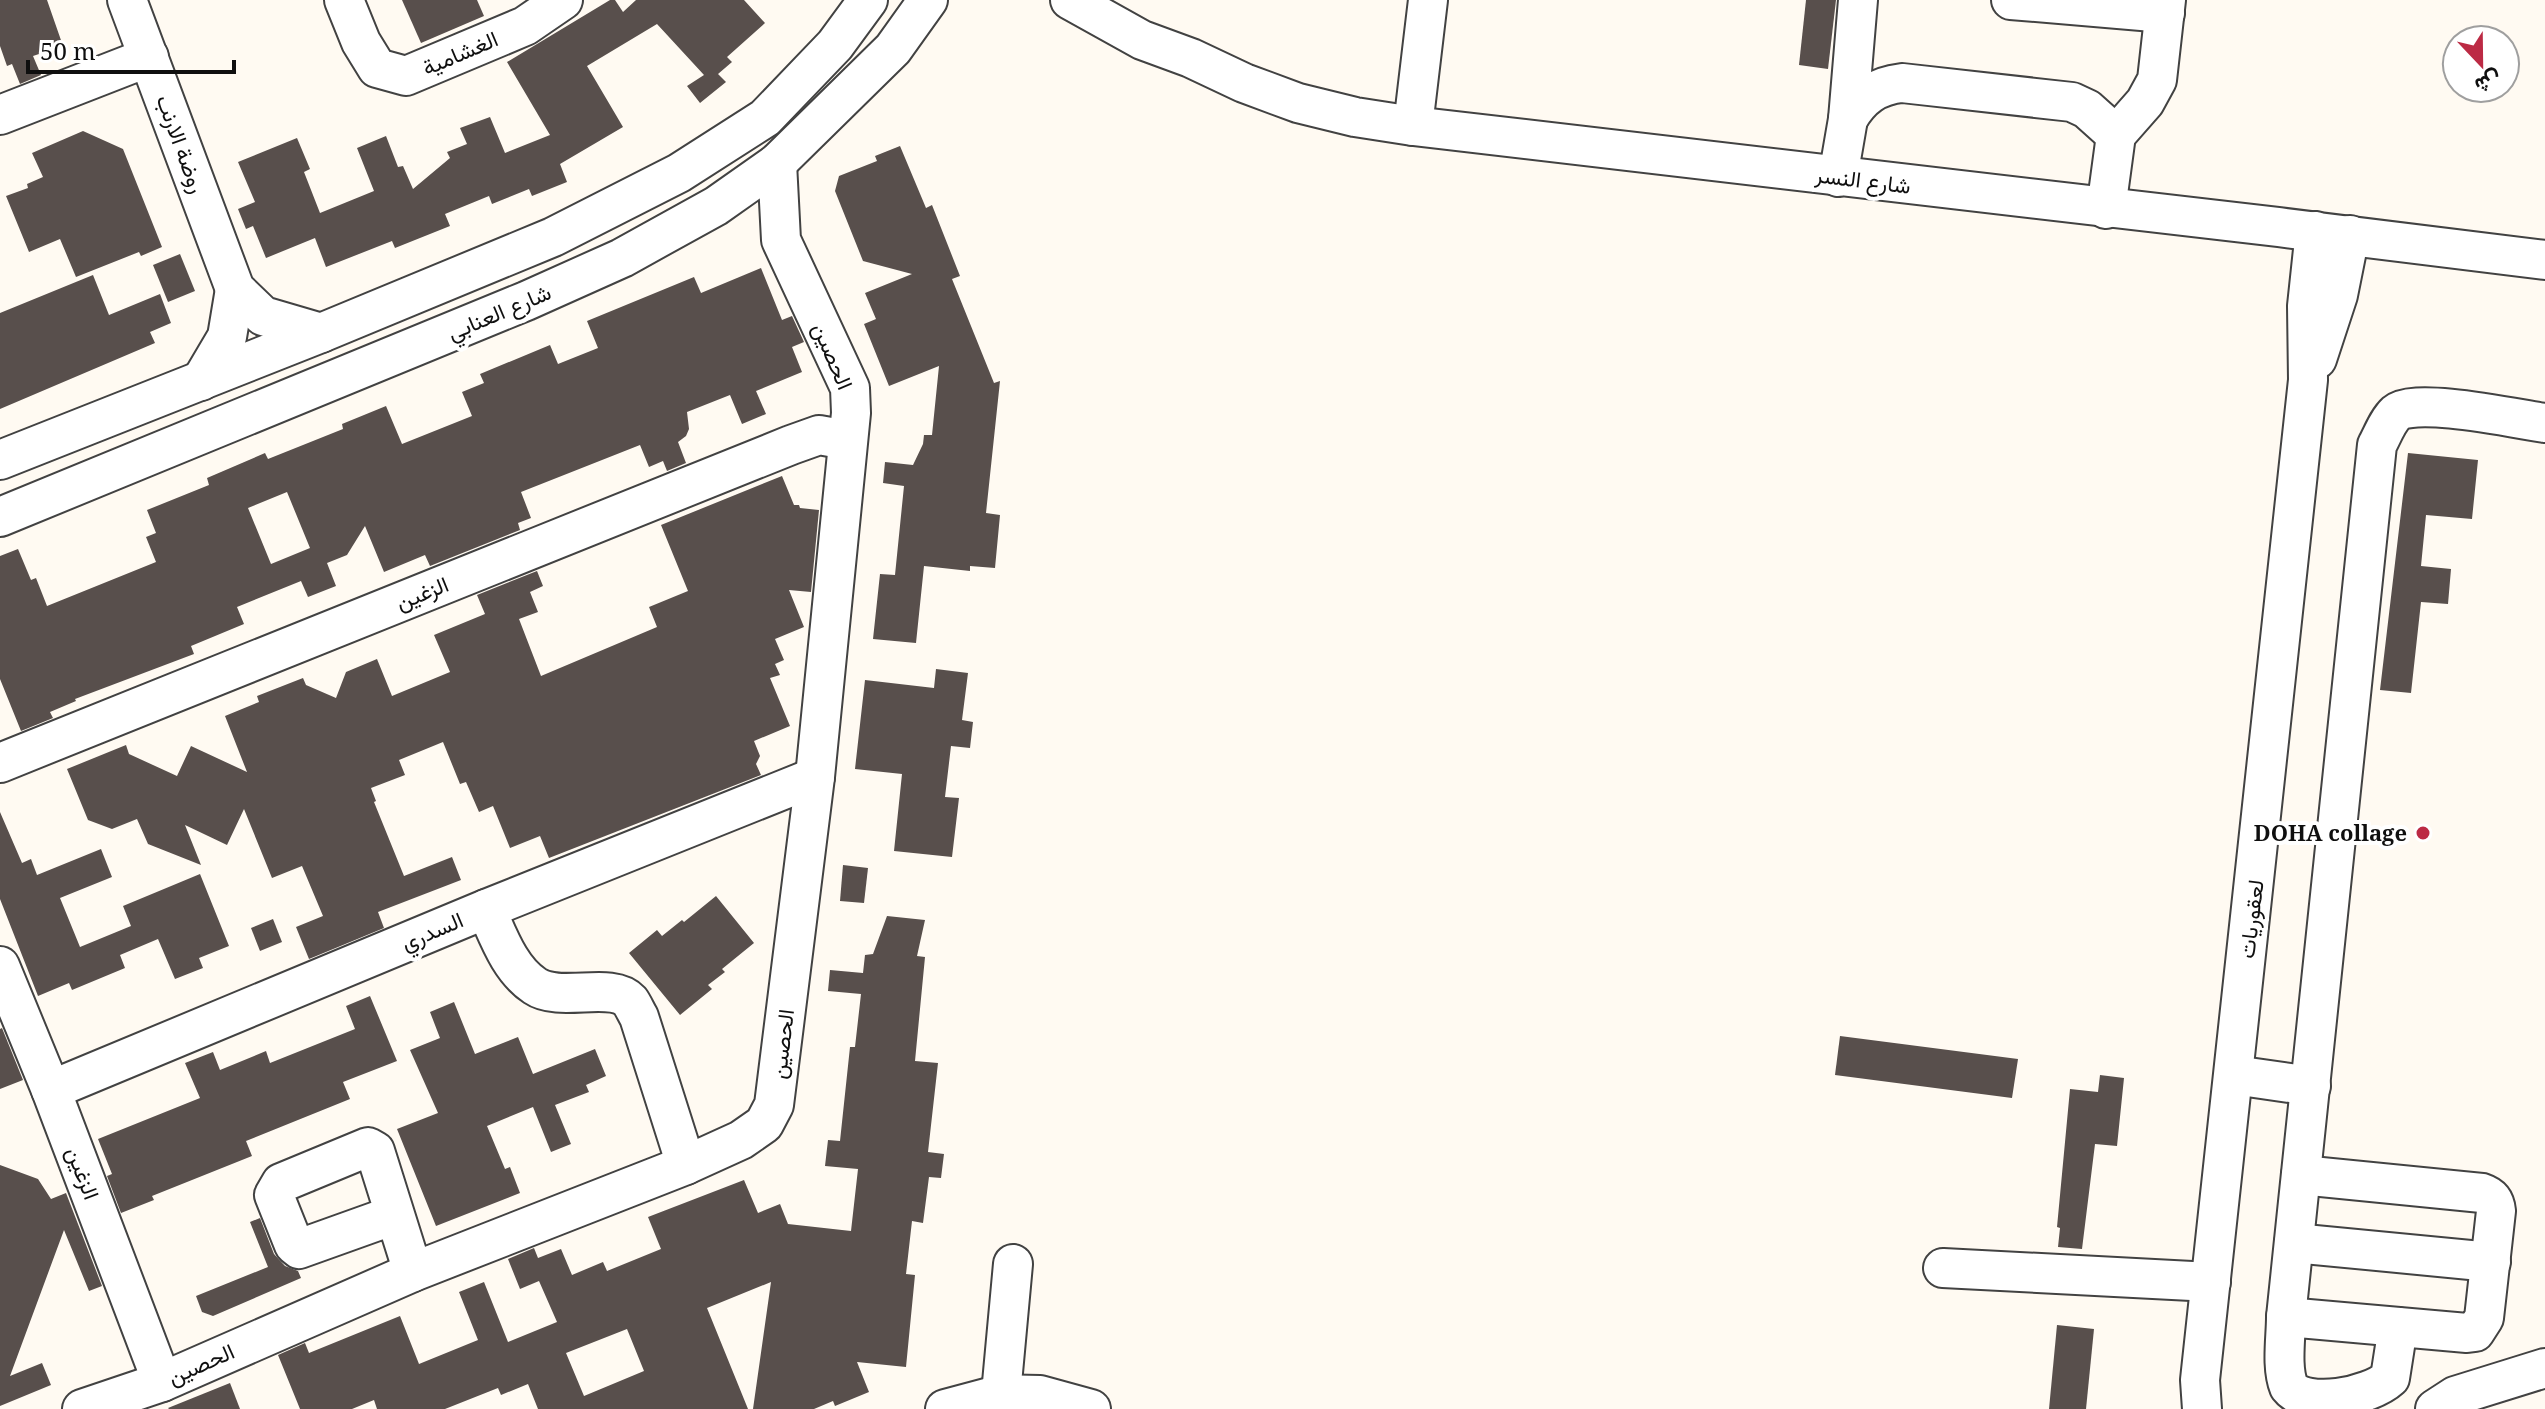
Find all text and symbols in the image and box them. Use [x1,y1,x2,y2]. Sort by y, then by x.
street label: الغشامية [417,23,502,81]
scale bar [28,24,234,74]
north arrow [2441,24,2521,104]
text: 50 m [40,34,96,67]
text: ش [2471,65,2507,102]
street label: روضة الارنب [150,90,214,197]
street label: شارع النسر [1813,158,1913,201]
street label: شارع العنابي [442,276,557,351]
street label: الحصين [806,318,861,394]
street label: الزغين [391,568,452,616]
place label: DOHA collage [2254,817,2407,847]
marker: DOHA collage [2414,824,2432,842]
street label: لعقوريات [2230,878,2270,960]
street label: السدري [396,904,469,961]
street label: الحصين [762,1007,800,1080]
street label: الزغين [60,1142,108,1203]
street label: الحصين [163,1335,239,1391]

